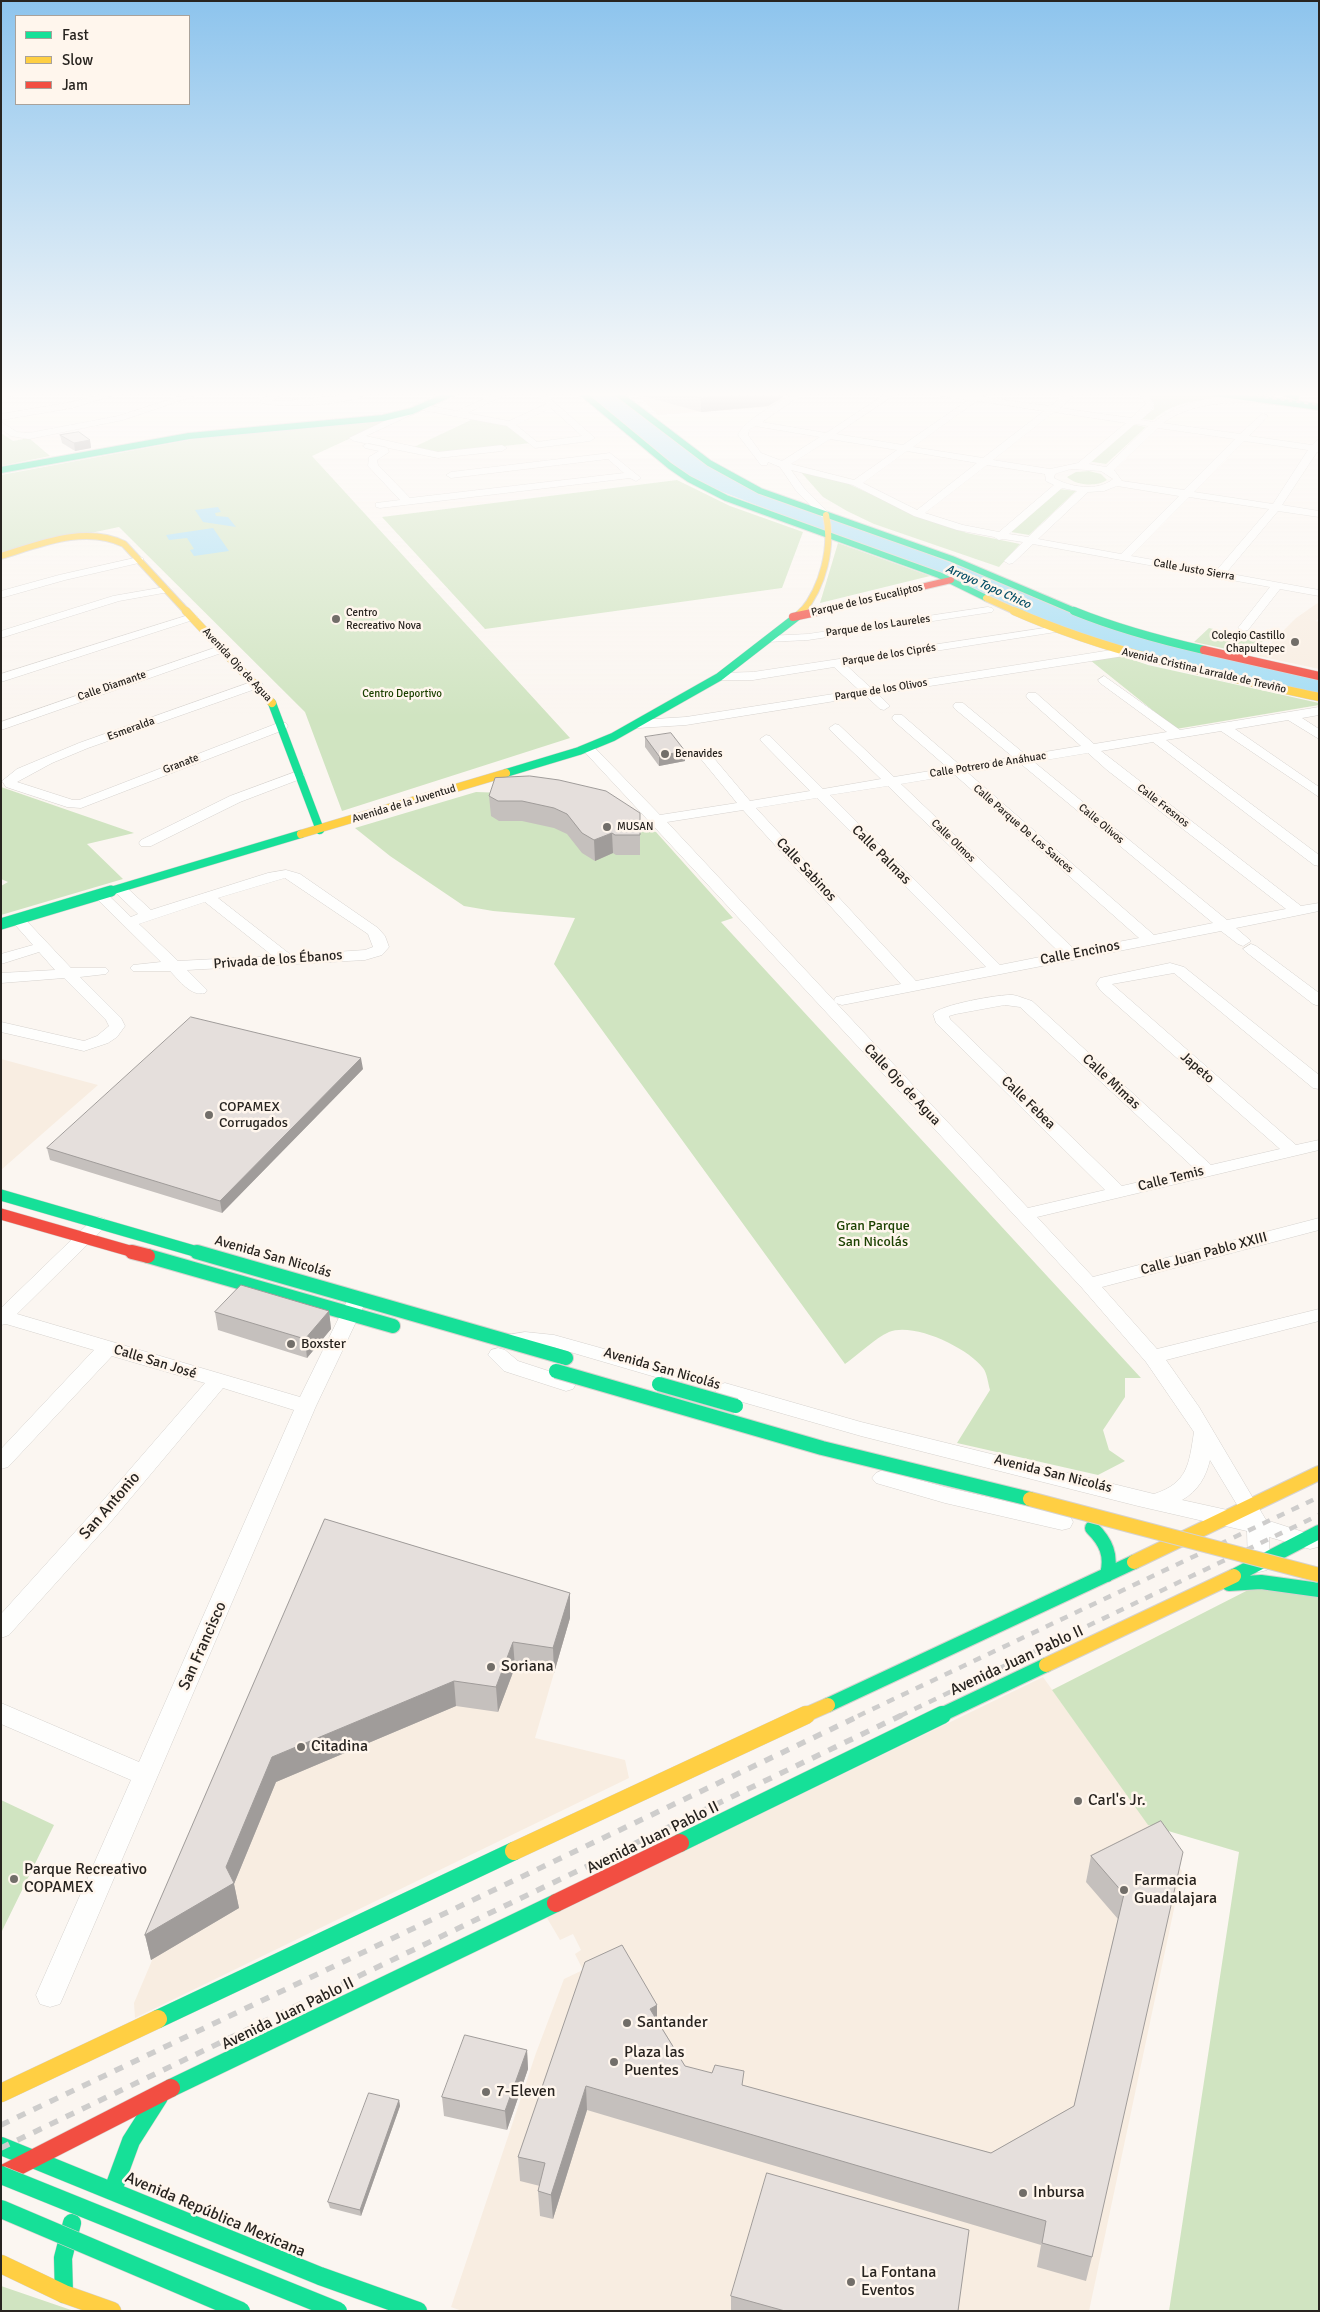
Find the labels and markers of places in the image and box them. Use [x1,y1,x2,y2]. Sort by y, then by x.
place label: Centro Recreativo Nova [346,606,421,632]
marker: Centro Recreativo Nova [330,613,342,625]
place label: Colegio Castillo Chapultepec [1211,629,1285,655]
marker: Colegio Castillo Chapultepec [1289,636,1301,648]
place label: Benavides [675,747,723,761]
marker: Benavides [659,748,671,760]
place label: MUSAN [617,820,654,834]
marker: MUSAN [601,821,613,833]
place label: COPAMEX Corrugados [219,1099,288,1132]
marker: COPAMEX Corrugados [203,1109,215,1121]
place label: Boxster [301,1336,346,1352]
marker: Boxster [285,1338,297,1350]
place label: Soriana [501,1657,554,1677]
marker: Soriana [485,1661,497,1673]
place label: Citadina [311,1737,368,1757]
marker: Citadina [295,1741,307,1753]
place label: Carl's Jr. [1088,1791,1146,1811]
marker: Carl's Jr. [1072,1795,1084,1807]
place label: Parque Recreativo COPAMEX [24,1860,147,1898]
place label: Farmacia Guadalajara [1134,1871,1217,1909]
marker: Parque Recreativo COPAMEX [8,1873,20,1885]
marker: Farmacia Guadalajara [1118,1884,1130,1896]
place label: Santander [637,2013,708,2033]
marker: Santander [621,2017,633,2029]
place label: Plaza las Puentes [624,2043,685,2081]
marker: Plaza las Puentes [608,2056,620,2068]
place label: 7-Eleven [496,2082,555,2102]
marker: 7-Eleven [480,2086,492,2098]
place label: Inbursa [1033,2183,1085,2203]
marker: Inbursa [1017,2187,1029,2199]
place label: La Fontana Eventos [861,2263,936,2301]
marker: La Fontana Eventos [845,2276,857,2288]

